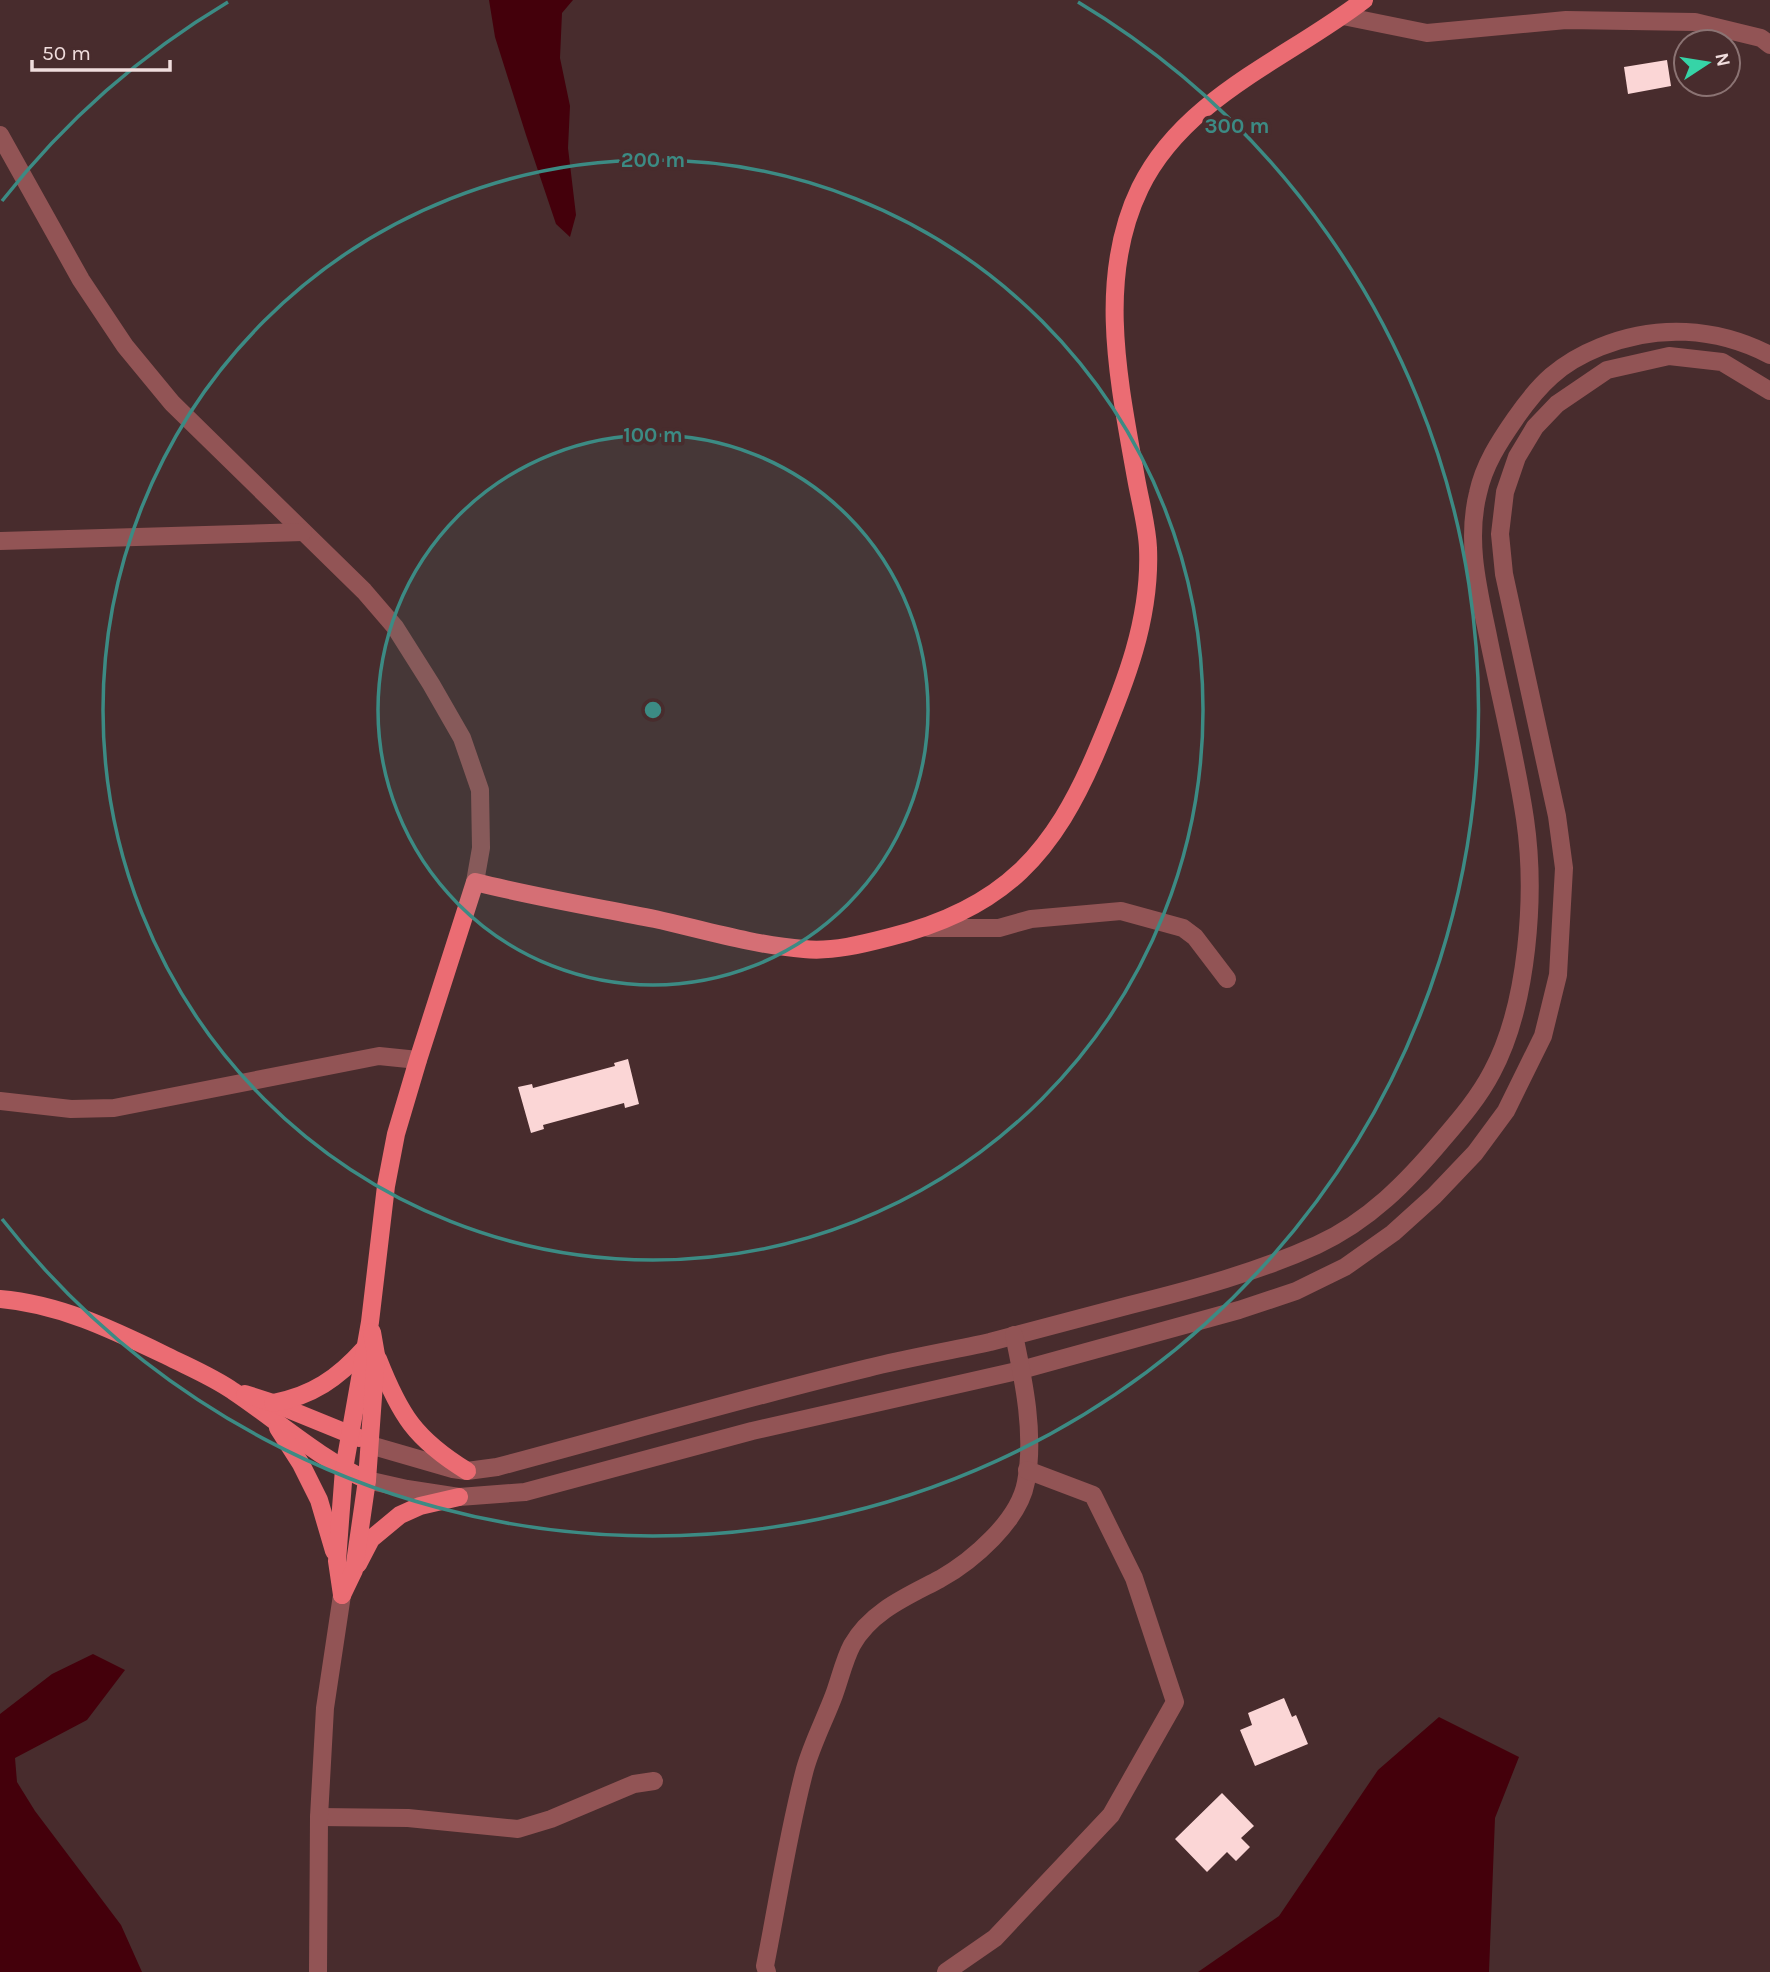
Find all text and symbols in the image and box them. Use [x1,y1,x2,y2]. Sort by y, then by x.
scale bar [32,28,170,72]
north arrow [1672,28,1742,98]
text: 50 m [42,41,91,65]
text: N [1710,51,1735,69]
text: 300 m [1205,114,1269,138]
text: 200 m [621,148,685,172]
text: 100 m [623,423,683,447]
centre of rings [641,698,665,722]

